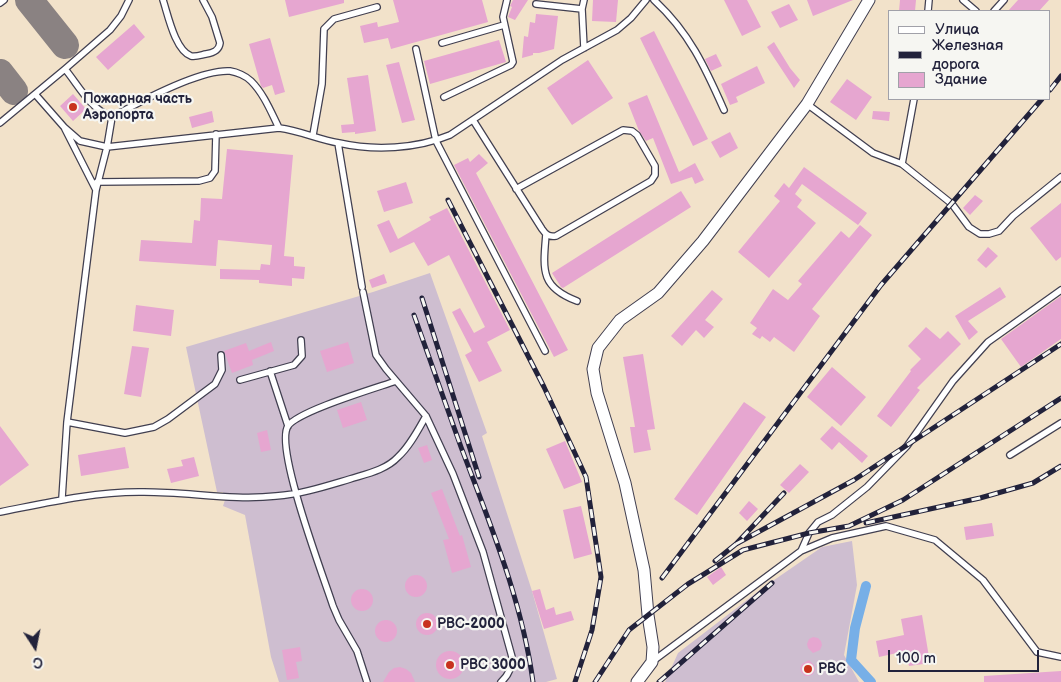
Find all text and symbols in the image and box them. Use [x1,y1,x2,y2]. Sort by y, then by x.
legend [888,10,1051,100]
text: Улица [935,20,979,39]
text: Железная дорога [932,36,1003,74]
text: Здание [935,70,987,89]
place label: Пожарная часть Аэропорта [83,91,192,124]
marker: Пожарная часть Аэропорта [67,101,79,113]
place label: РВС-2000 [437,616,505,632]
marker: РВС-2000 [421,618,433,630]
north arrow [10,622,60,672]
scale bar [891,640,1042,672]
text: 100 m [896,649,936,668]
text: С [32,653,44,671]
place label: РВС 3000 [460,657,526,673]
marker: РВС 3000 [444,659,456,671]
place label: РВС [818,661,846,677]
marker: РВС [802,663,814,675]

